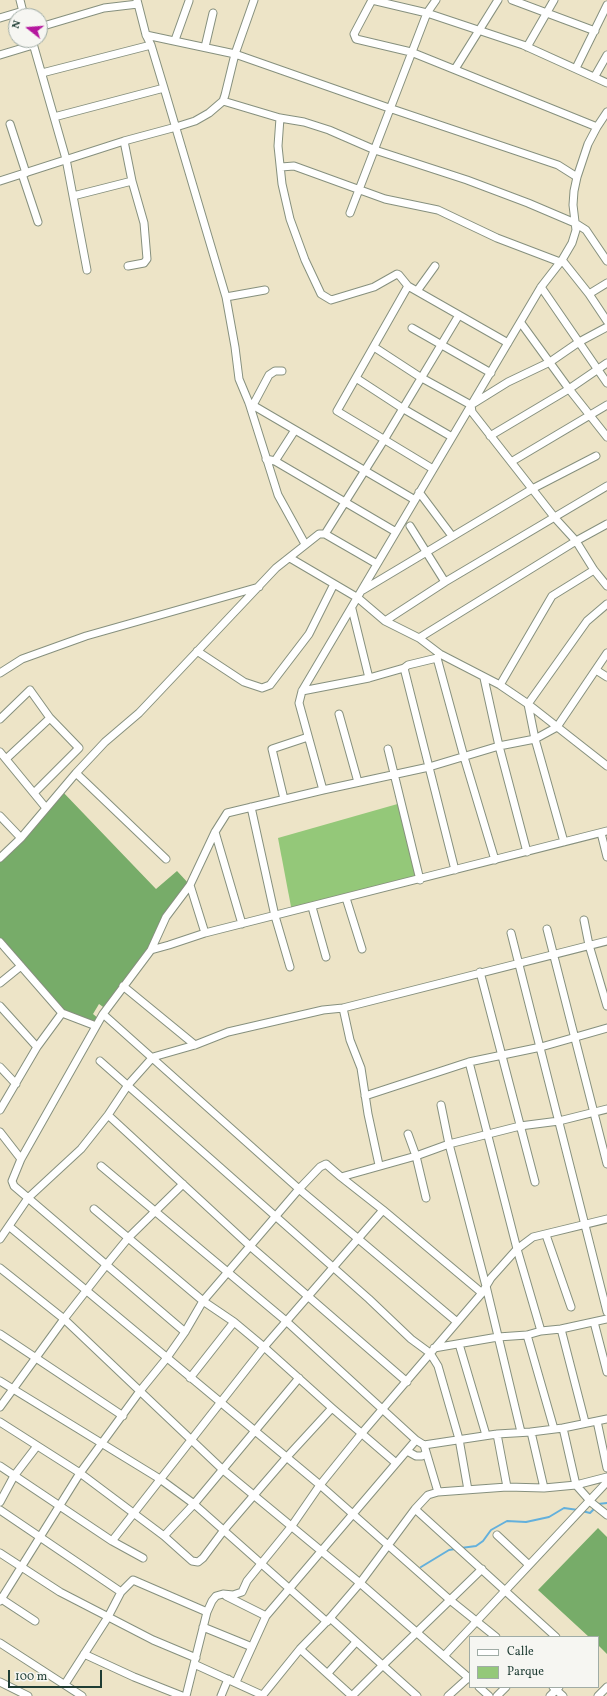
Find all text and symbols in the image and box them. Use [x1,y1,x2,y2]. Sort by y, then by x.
north arrow [8,8,48,48]
text: N [9,19,25,31]
legend [469,1636,599,1688]
text: Calle [507,1644,534,1660]
scale bar [10,1662,104,1688]
text: Parque [507,1664,544,1680]
text: 100 m [15,1669,47,1685]

